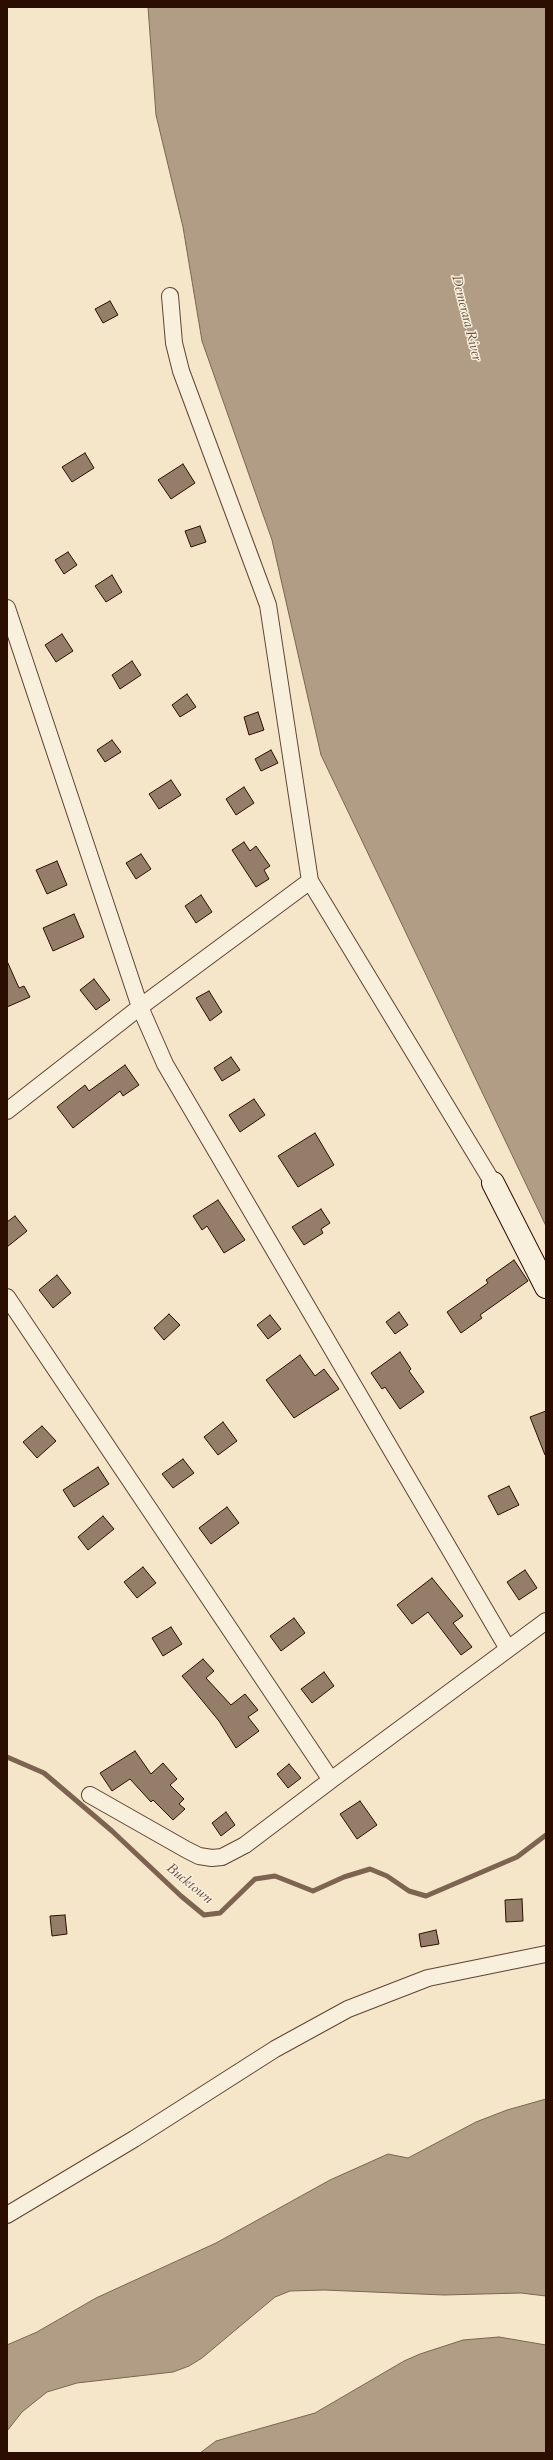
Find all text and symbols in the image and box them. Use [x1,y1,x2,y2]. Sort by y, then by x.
water label: Demerara River [447,274,485,362]
water label: Bucktown [162,1860,216,1908]

